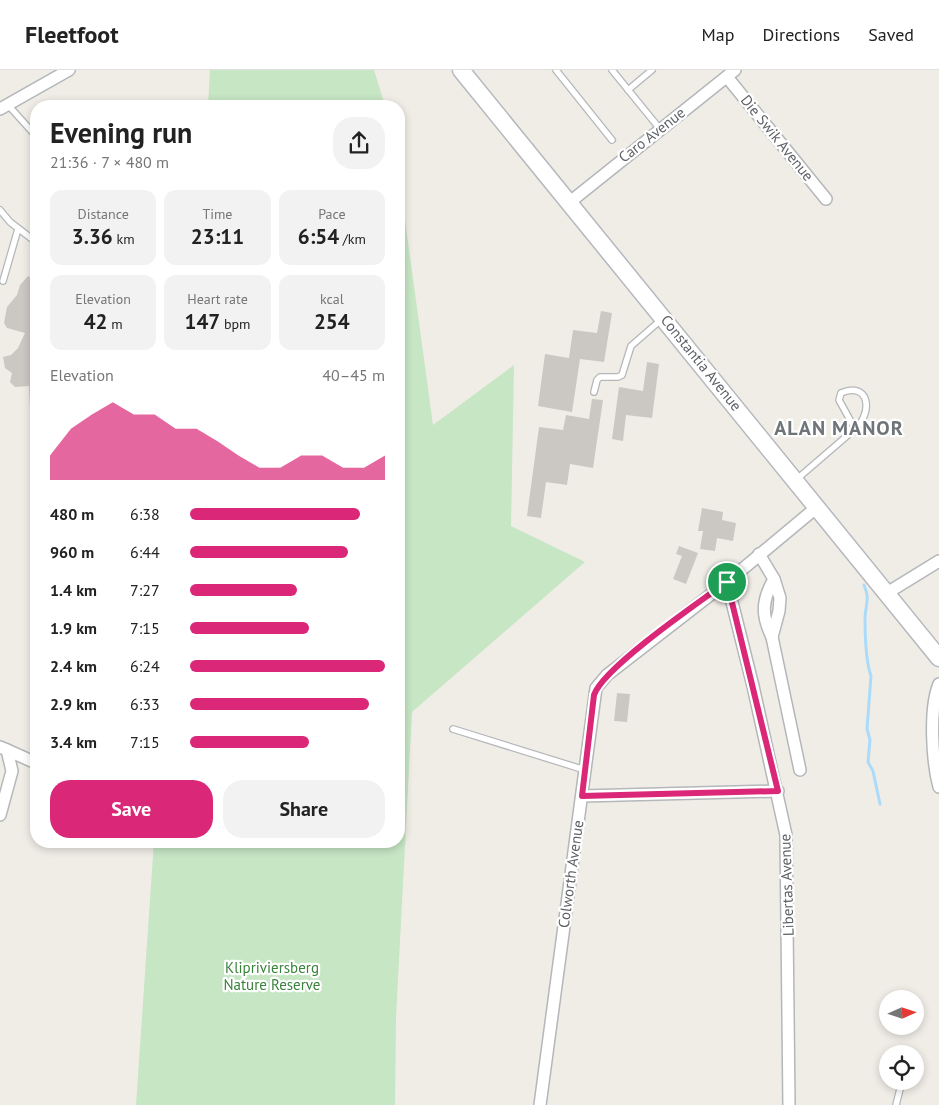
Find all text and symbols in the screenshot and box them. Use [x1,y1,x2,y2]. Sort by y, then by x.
text: Fleetfoot [25,19,119,50]
text: Map [702,23,734,46]
text: Directions [762,23,840,46]
text: Saved [868,23,914,46]
street label: Die Swik Avenue [737,91,818,185]
street label: Caro Avenue [615,103,689,166]
text: Evening run [50,114,192,151]
button: share [333,117,385,169]
text: 21:36 · 7 × 480 m [50,152,169,172]
text: Distance [78,205,129,223]
text: Time [202,205,233,223]
text: Pace [318,205,346,223]
text: 3.36 [72,223,113,250]
text: 23:11 [191,223,244,250]
text: 6:54 [298,223,339,250]
text: km [113,230,135,248]
text: /km [339,230,366,248]
text: Elevation [75,290,131,308]
text: Heart rate [187,290,248,308]
text: kcal [320,290,344,308]
text: 42 [84,308,108,335]
text: 147 [185,308,220,335]
text: 254 [314,308,350,335]
street label: Constantia Avenue [657,311,746,415]
text: m [108,315,123,333]
text: bpm [220,315,250,333]
text: Elevation [50,365,114,385]
text: 40–45 m [322,365,385,385]
district label: ALAN MANOR [774,415,904,441]
text: 480 m [50,504,94,524]
text: 6:38 [130,504,160,524]
text: 960 m [50,542,94,562]
text: 6:44 [130,542,160,562]
pin [706,561,748,603]
icon: arrive [713,568,741,596]
text: 1.4 km [50,580,97,600]
text: 7:27 [130,580,160,600]
text: 1.9 km [50,618,97,638]
text: 7:15 [130,618,160,638]
text: 2.4 km [50,656,97,676]
text: 6:24 [130,656,160,676]
text: 2.9 km [50,694,97,714]
text: 6:33 [130,694,160,714]
text: 3.4 km [50,732,97,752]
text: 7:15 [130,732,160,752]
button: Save [50,780,213,838]
button: Share [223,780,385,838]
street label: Colworth Avenue [554,819,587,929]
street label: Libertas Avenue [775,834,798,936]
park label: Klipriviersberg Nature Reserve [224,958,320,994]
north arrow [879,990,924,1035]
map controls [879,990,924,1090]
button: locate [879,1045,924,1090]

